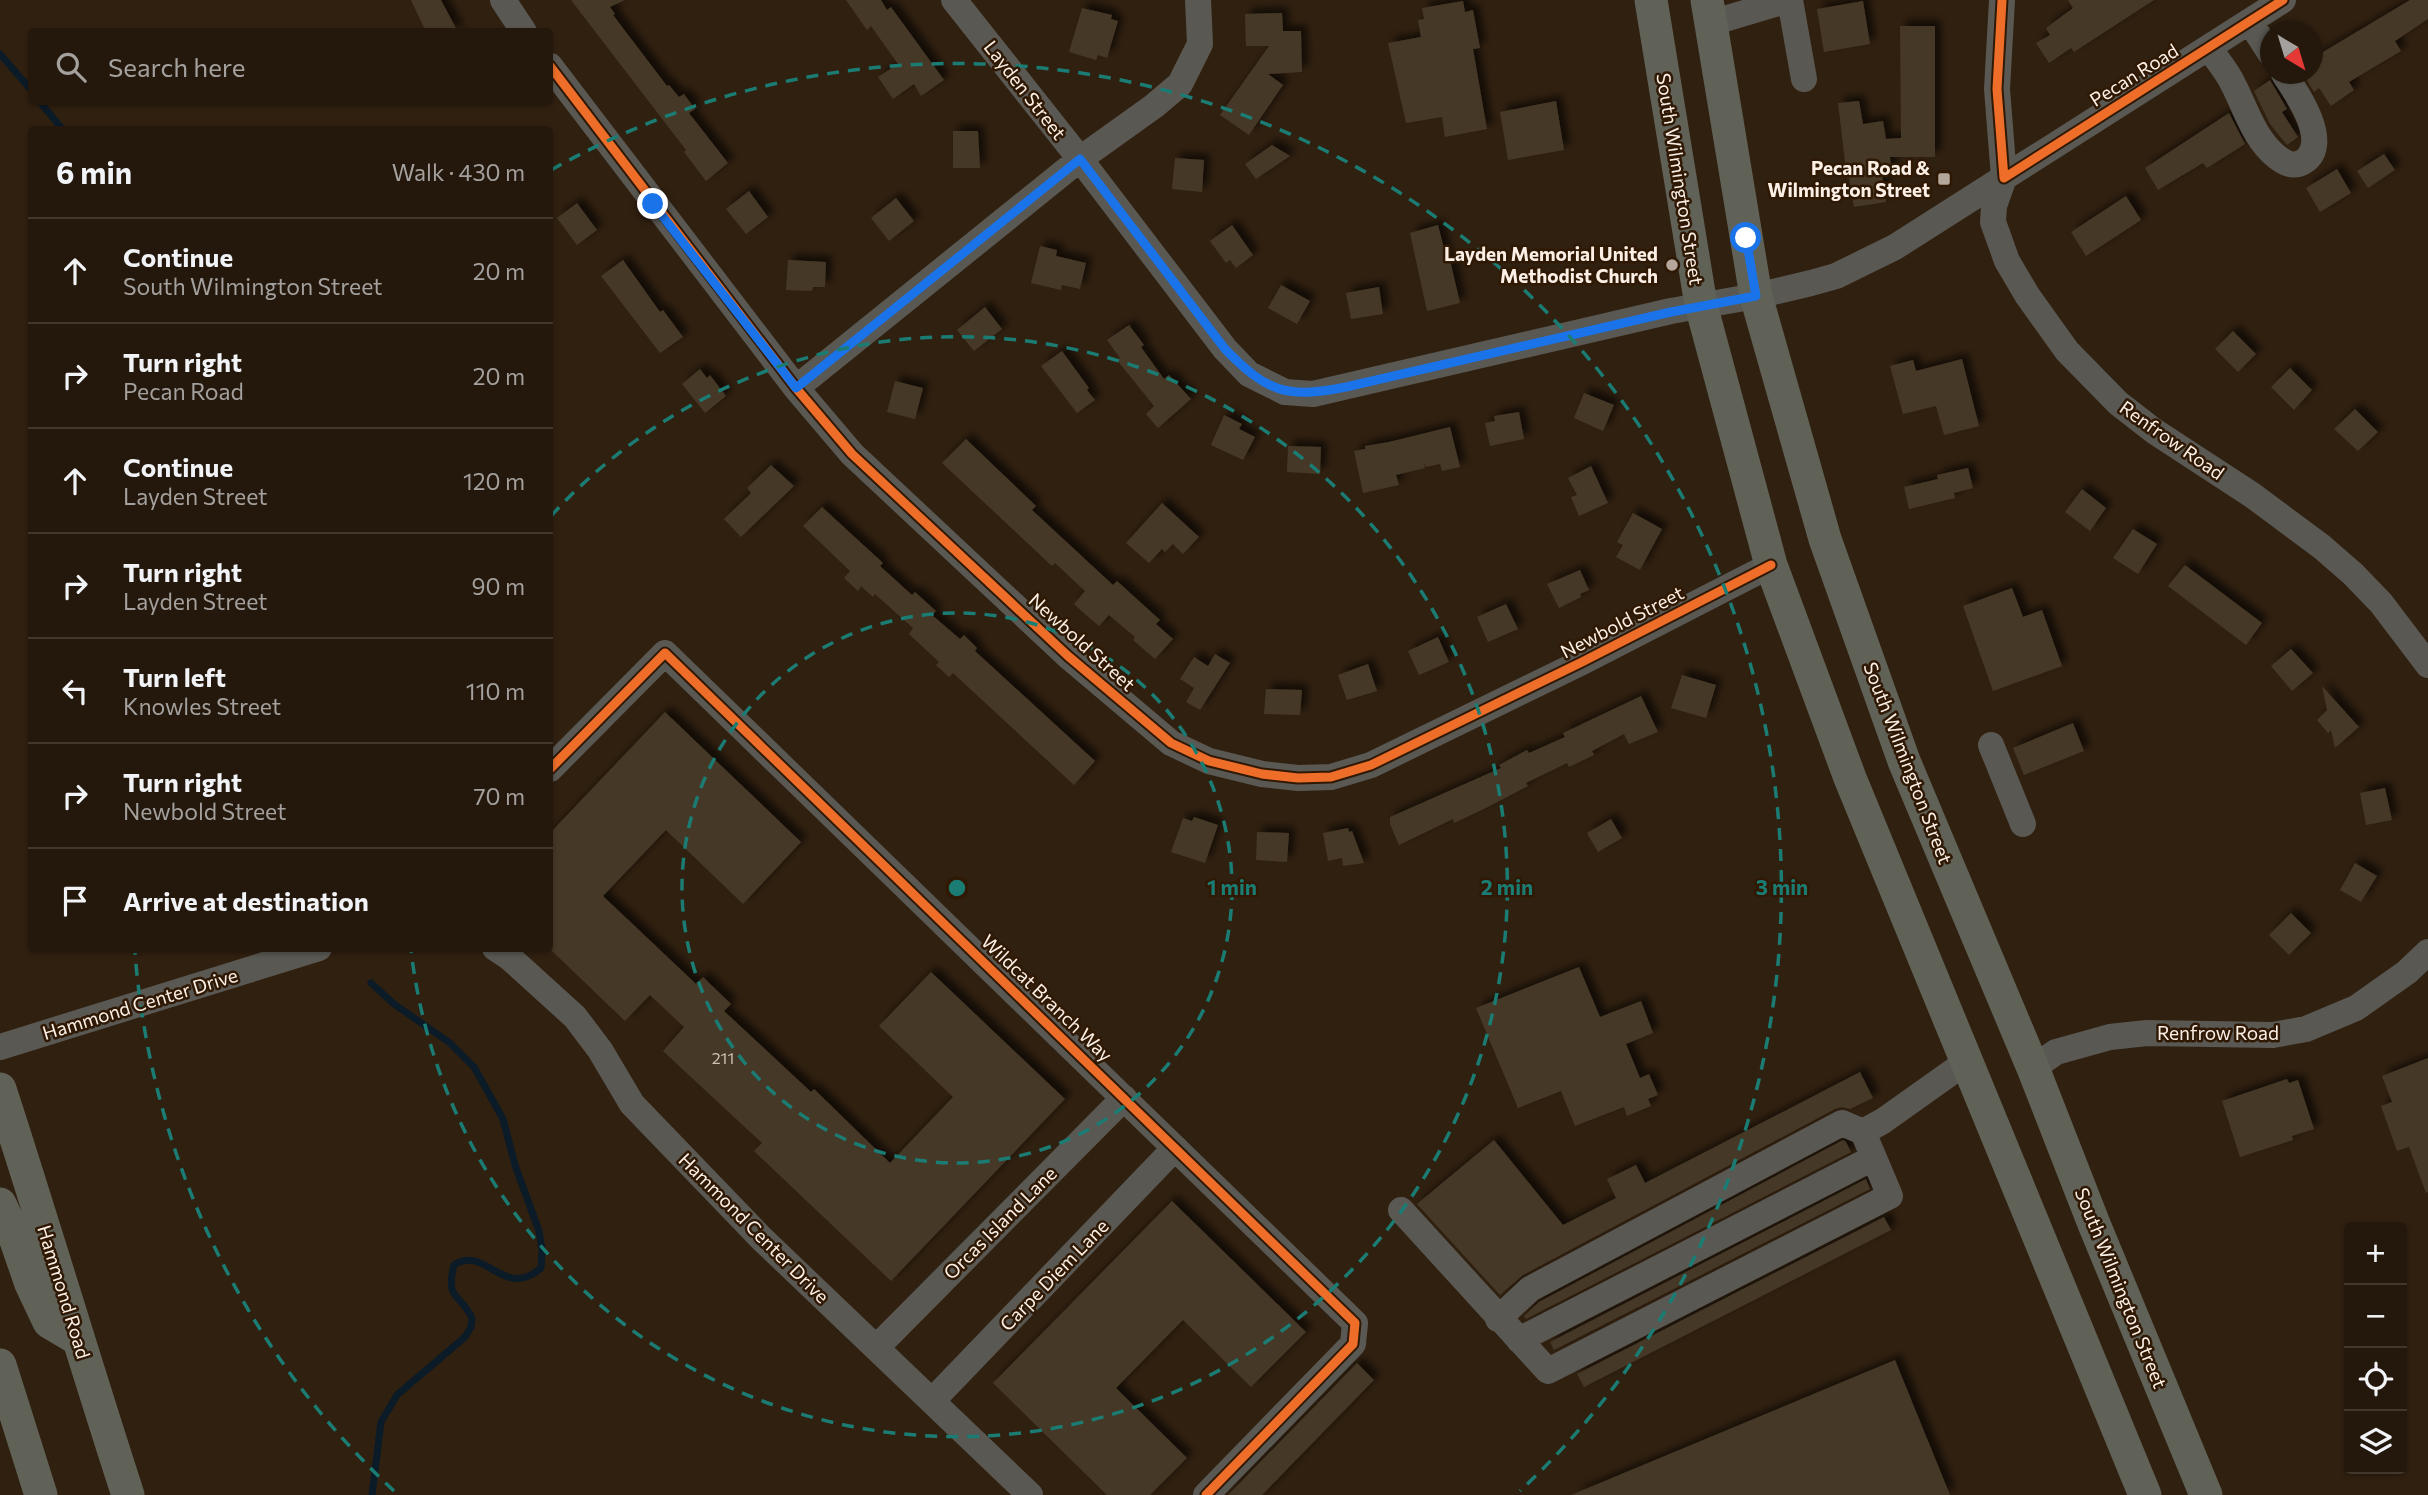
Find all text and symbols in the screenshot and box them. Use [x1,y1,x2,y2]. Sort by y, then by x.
north arrow [2260,21,2323,84]
search box [28,28,553,105]
street label: Layden Street [980,36,1071,144]
street label: Pecan Road [2085,38,2182,111]
icon: search [52,48,90,86]
text: Search here [108,51,246,82]
street label: South Wilmington Street [1652,71,1709,287]
text: 6 min [56,153,132,190]
place label: Pecan Road & Wilmington Street [1768,156,1930,201]
text: Walk · 430 m [392,158,525,186]
marker: Pecan Road & Wilmington Street [1936,171,1952,187]
route end [637,188,668,219]
route start [1730,222,1761,253]
text: Continue [123,241,233,272]
place label: Layden Memorial United Methodist Church [1444,242,1658,287]
icon: ahead [56,252,94,290]
text: 20 m [473,257,525,285]
marker: Layden Memorial United Methodist Church [1664,257,1680,273]
text: South Wilmington Street [123,272,383,300]
text: Turn right [123,346,242,377]
icon: right [56,357,94,395]
text: 20 m [473,362,525,390]
text: Pecan Road [123,377,244,405]
street label: Renfrow Road [2116,395,2229,484]
text: Continue [123,451,233,482]
icon: ahead [56,462,94,500]
text: 120 m [463,467,525,495]
text: Layden Street [123,482,268,510]
text: Turn right [123,556,242,587]
icon: right [56,567,94,605]
text: 90 m [472,572,525,600]
street label: Newbold Street [1556,581,1687,662]
text: Layden Street [123,587,268,615]
street label: Newbold Street [1024,588,1140,695]
street label: South Wilmington Street [1859,659,1958,867]
text: Turn left [123,661,226,692]
icon: left [56,672,94,710]
text: 110 m [466,677,525,705]
text: Knowles Street [123,692,281,720]
text: Turn right [123,766,242,797]
icon: right [56,777,94,815]
text: 70 m [473,782,525,810]
text: Newbold Street [123,797,286,825]
text: 1 min [1207,874,1257,899]
text: 2 min [1481,874,1533,899]
text: 3 min [1756,874,1808,899]
centre of rings [945,876,969,900]
icon: arrive [56,882,94,920]
text: Arrive at destination [123,885,369,916]
street label: Wildcat Branch Way [977,929,1118,1066]
street label: Hammond Center Drive [39,963,240,1044]
street label: Renfrow Road [2157,1021,2279,1044]
house number: 211 [712,1048,734,1067]
street label: Hammond Center Drive [674,1148,834,1308]
street label: Orcas Island Lane [938,1161,1061,1284]
street label: South Wilmington Street [2071,1184,2172,1392]
street label: Carpe Diem Lane [995,1214,1113,1335]
street label: Hammond Road [33,1222,96,1361]
map controls [2344,1222,2407,1474]
button: + [2344,1222,2407,1285]
button: − [2344,1285,2407,1348]
button: locate [2344,1348,2407,1411]
button: layers [2344,1411,2407,1474]

